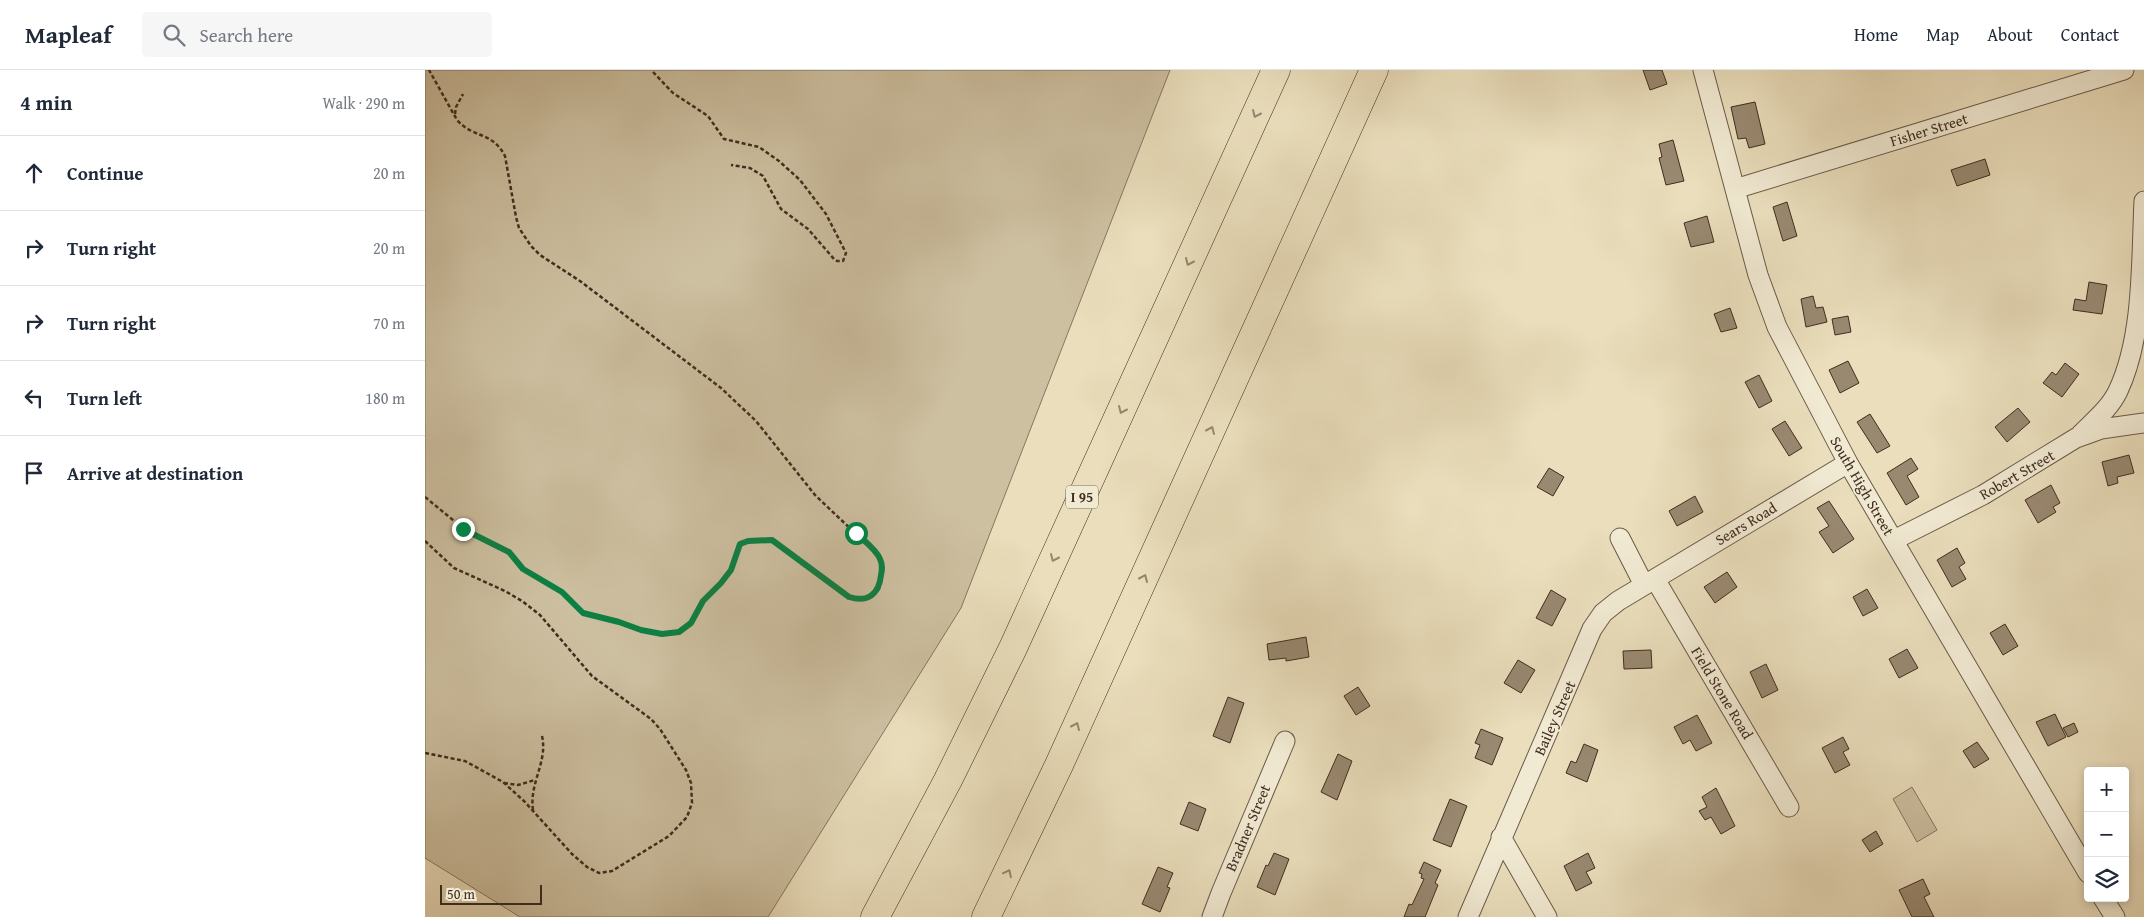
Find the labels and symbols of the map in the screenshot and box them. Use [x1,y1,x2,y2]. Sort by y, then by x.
street label: Fisher Street [1887,108,1971,151]
one-way arrow [1252,109,1263,118]
one-way arrow [1185,257,1195,266]
one-way arrow [1117,405,1128,414]
one-way arrow [1204,426,1215,435]
street label: South High Street [1825,432,1900,540]
street label: Robert Street [1975,444,2059,505]
road number: I 95 [1066,486,1098,508]
street label: Sears Road [1711,497,1780,550]
route end [452,518,475,541]
route start [845,522,868,545]
one-way arrow [1050,553,1061,562]
one-way arrow [1137,574,1148,583]
street label: Field Stone Road [1687,643,1758,743]
street label: Bailey Street [1529,676,1581,759]
one-way arrow [1070,722,1081,731]
street label: Bradner Street [1220,780,1276,874]
one-way arrow [1001,869,1012,878]
scale bar [440,882,543,905]

